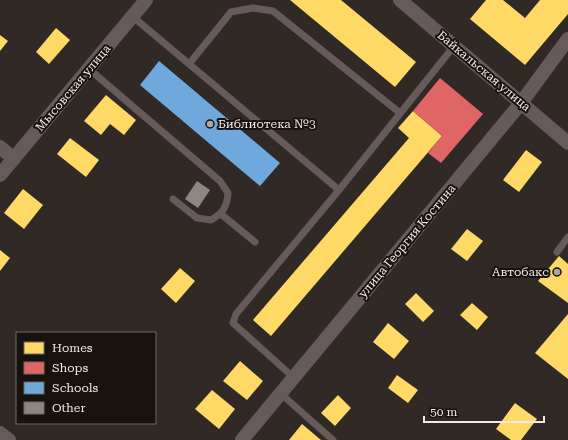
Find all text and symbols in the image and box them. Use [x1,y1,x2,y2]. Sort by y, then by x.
street label: Байкальская улица [435,28,534,114]
street label: Мысовская улица [33,41,114,134]
place label: Библиотека №3 [218,117,316,131]
marker: Библиотека №3 [205,119,215,129]
street label: улица Георгия Костина [355,181,459,300]
place label: Автобакс [492,265,549,279]
marker: Автобакс [552,267,562,277]
legend [16,332,156,424]
text: Homes [52,341,93,355]
text: Shops [52,361,88,375]
text: Schools [52,381,99,395]
scale bar [424,398,544,424]
text: Other [52,401,85,415]
text: 50 m [430,405,457,419]

